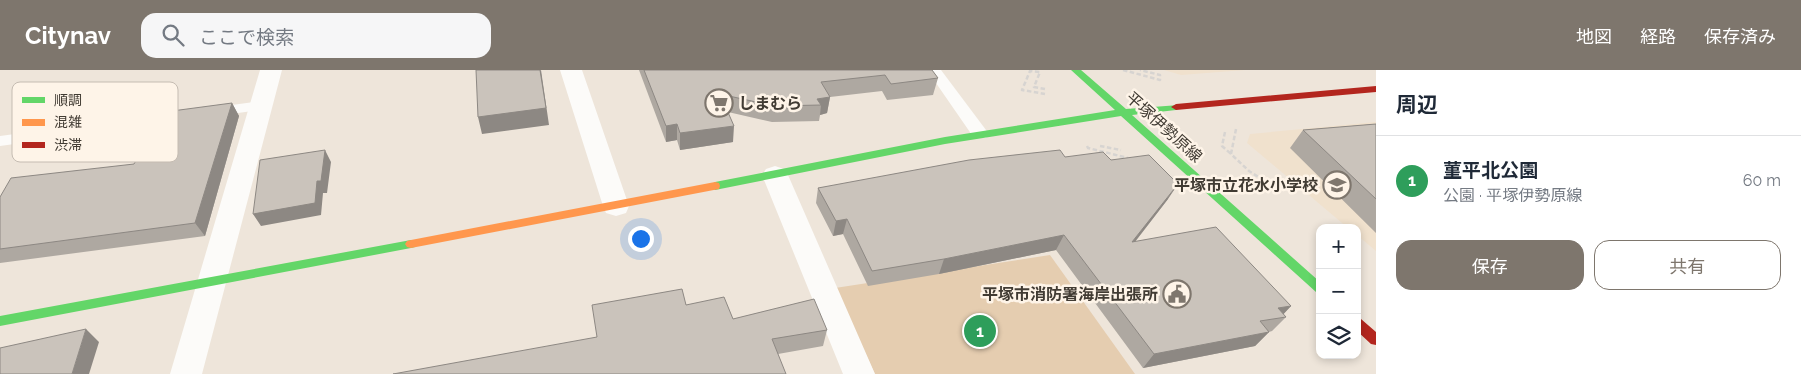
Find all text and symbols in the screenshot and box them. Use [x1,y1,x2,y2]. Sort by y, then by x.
search box [141,13,491,58]
text: Citynav [25,21,111,50]
icon: search [159,21,187,49]
text: ここで検索 [199,26,294,48]
text: 地図 [1576,26,1612,47]
text: 経路 [1640,26,1676,47]
text: 保存済み [1704,26,1776,47]
legend [12,82,178,162]
supermarket icon: しまむら [704,88,734,118]
street label: 平塚伊勢原線 [1122,88,1206,166]
text: 順調 [54,92,82,108]
text: 周辺 [1396,92,1438,117]
place label: しまむら [738,94,802,113]
text: 混雑 [54,114,82,130]
text: 渋滞 [54,137,82,153]
text: 菫平北公園 [1443,159,1538,181]
school or university icon: 平塚市立花水小学校 [1322,170,1352,200]
text: 1 [1408,171,1416,190]
text: 60 m [1743,171,1781,190]
place label: 平塚市立花水小学校 [1174,176,1318,195]
text: 公園 · 平塚伊勢原線 [1443,186,1582,205]
map controls [1316,224,1361,359]
button: + [1316,224,1361,269]
your location [628,226,654,252]
button: 保存 [1396,240,1584,290]
button: 共有 [1594,240,1781,290]
button: − [1316,269,1361,314]
public building icon: 平塚市消防署海岸出張所 [1162,279,1192,309]
place label: 平塚市消防署海岸出張所 [982,285,1158,304]
pin: 1 [964,312,996,350]
button: layers [1316,314,1361,359]

